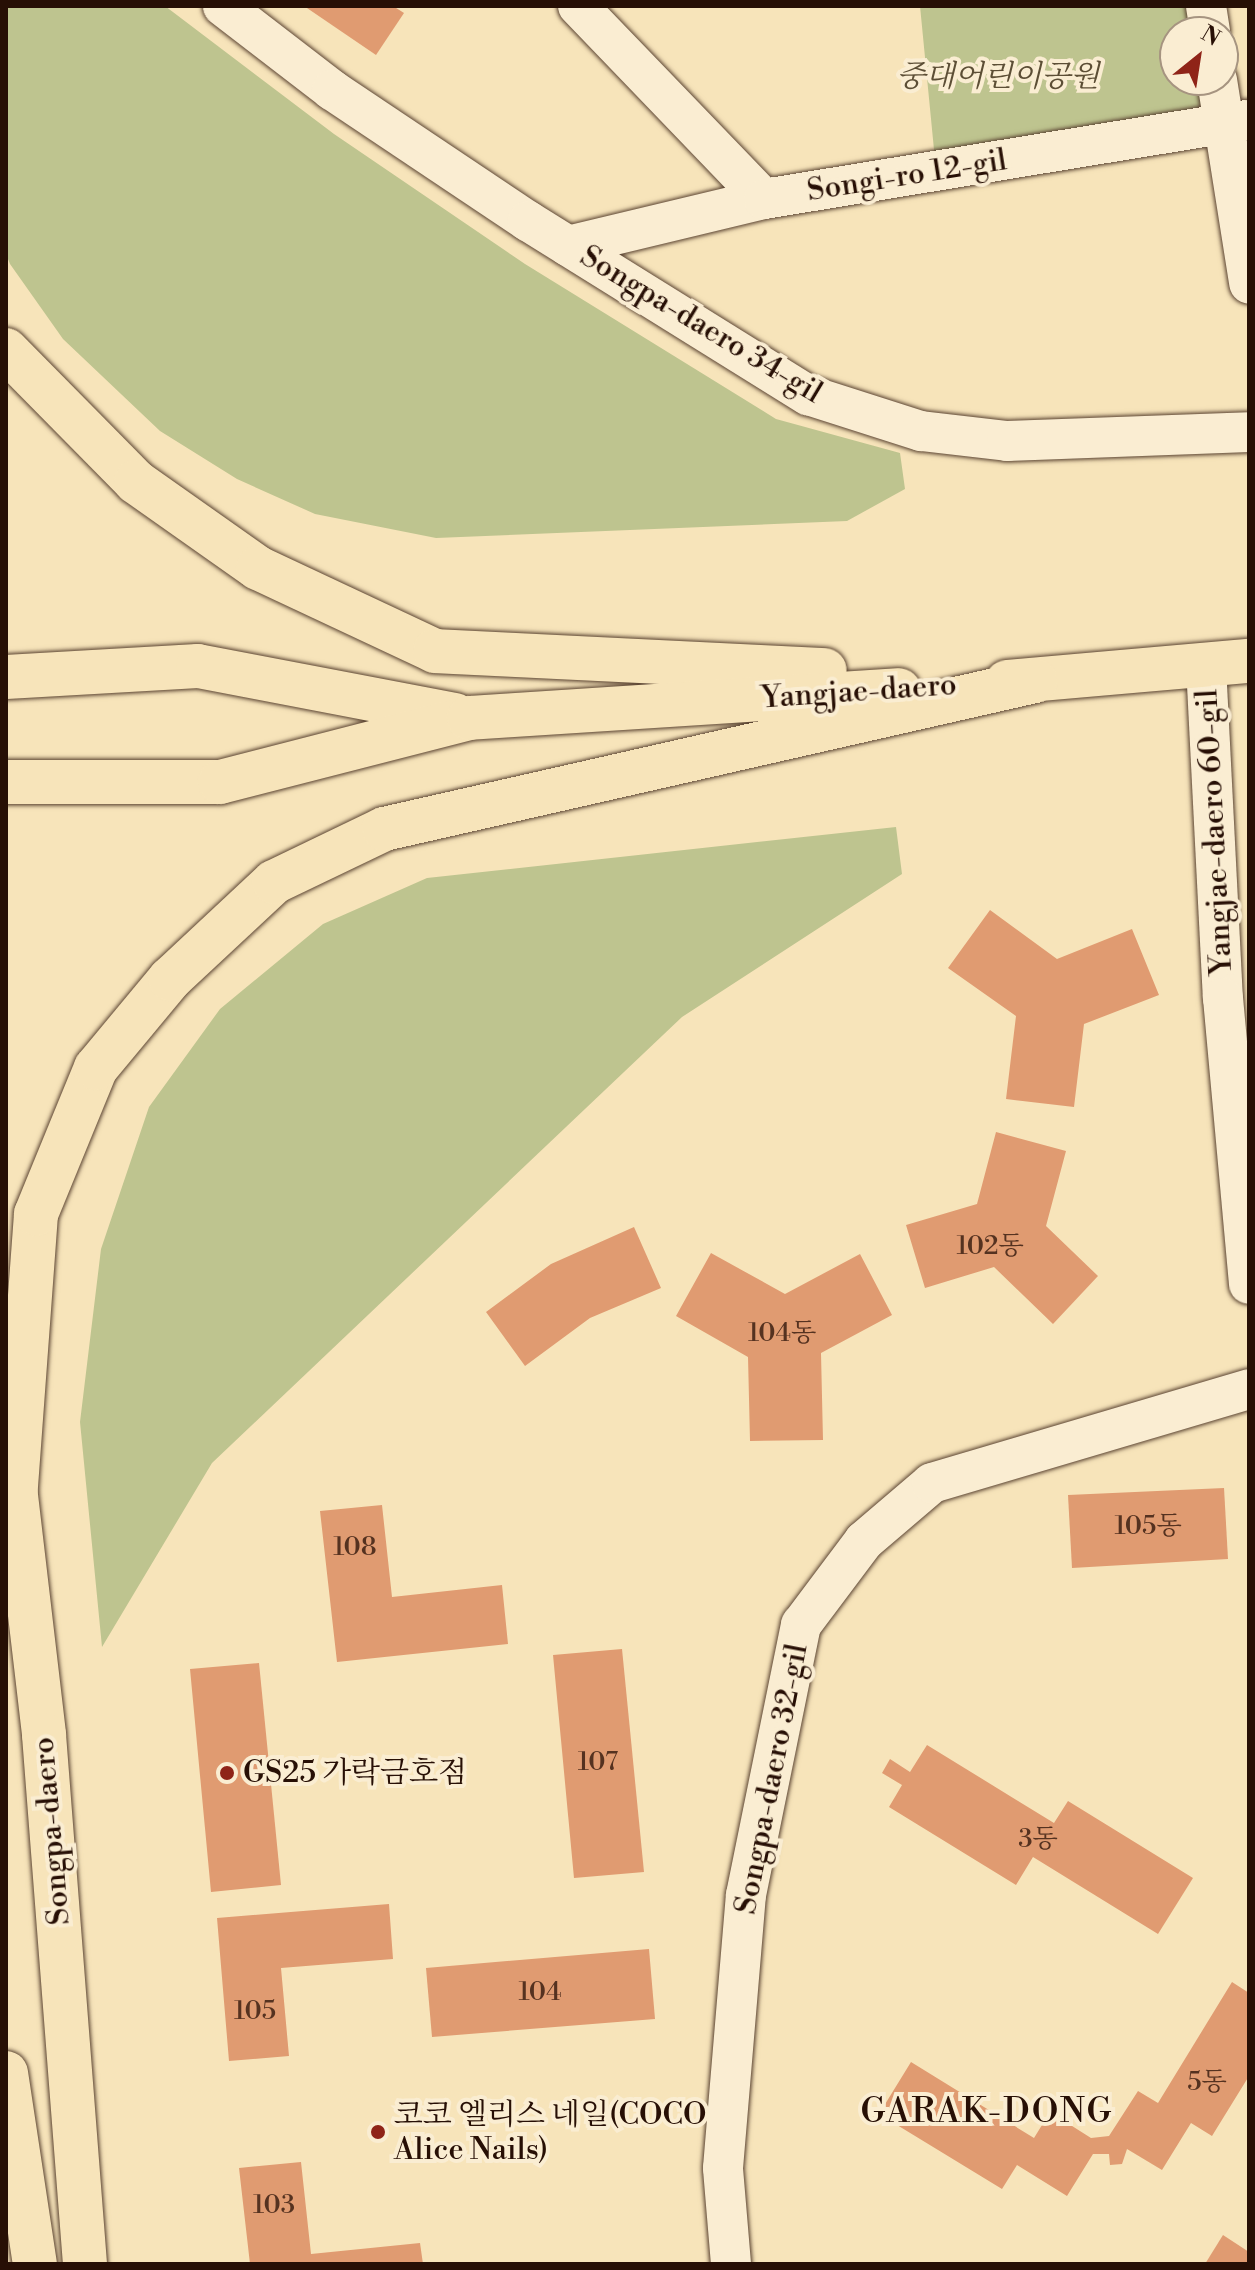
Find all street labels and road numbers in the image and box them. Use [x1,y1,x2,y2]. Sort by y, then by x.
street label: Songi-ro 12-gil [805,142,1009,210]
street label: Songpa-daero 34-gil [573,239,829,411]
street label: Yangjae-daero [760,667,958,717]
street label: Yangjae-daero 60-gil [1190,688,1240,976]
street label: Songpa-daero 32-gil [728,1641,816,1917]
street label: Songpa-daero [26,1735,78,1927]

